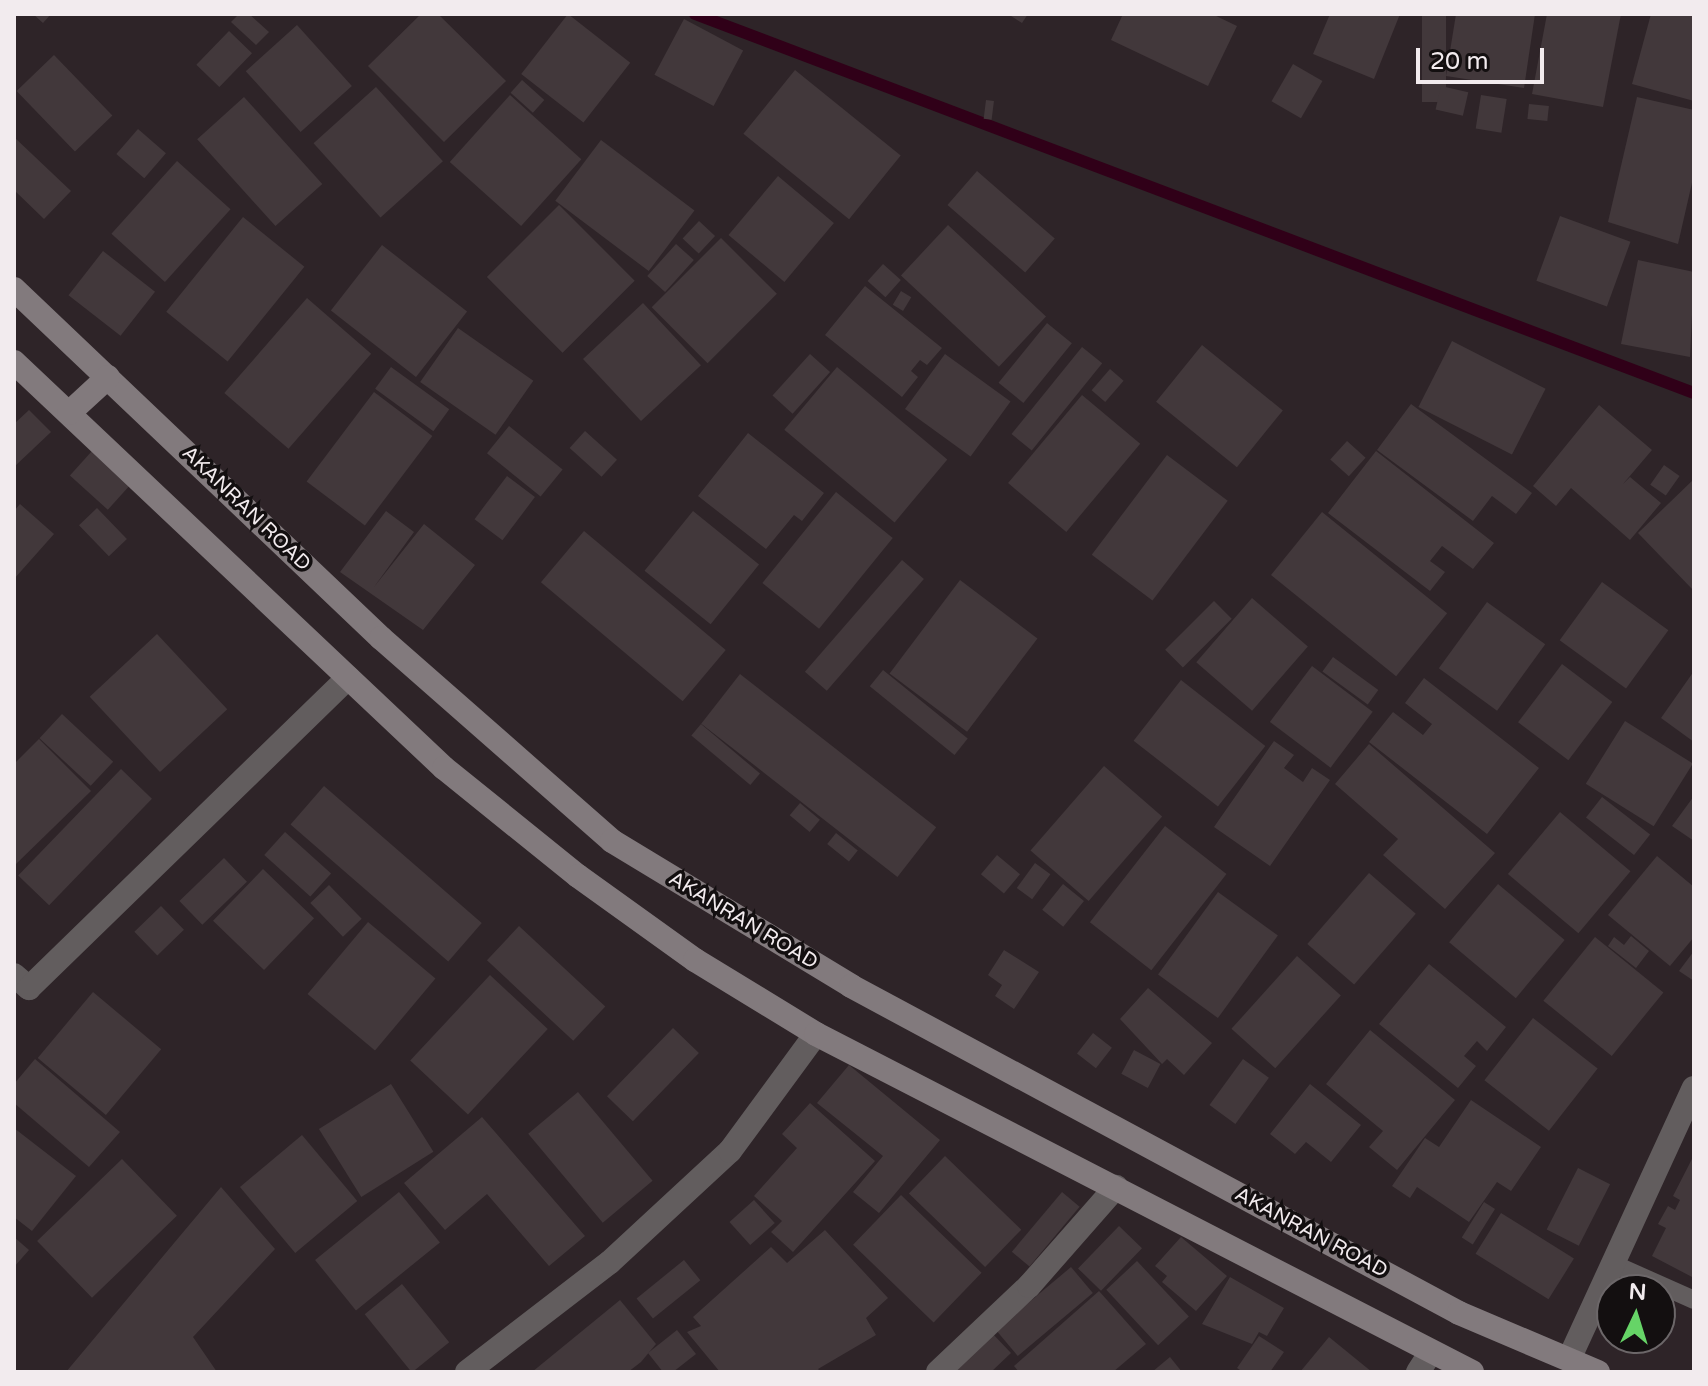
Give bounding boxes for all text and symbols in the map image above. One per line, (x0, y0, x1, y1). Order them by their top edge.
scale bar (1420, 32, 1548, 82)
text: 20 m (1430, 47, 1488, 76)
street label: AKANRAN ROAD (177, 442, 315, 576)
street label: AKANRAN ROAD (664, 867, 822, 975)
street label: AKANRAN ROAD (1231, 1183, 1391, 1283)
north arrow (1596, 1274, 1676, 1354)
text: N (1628, 1278, 1647, 1306)

